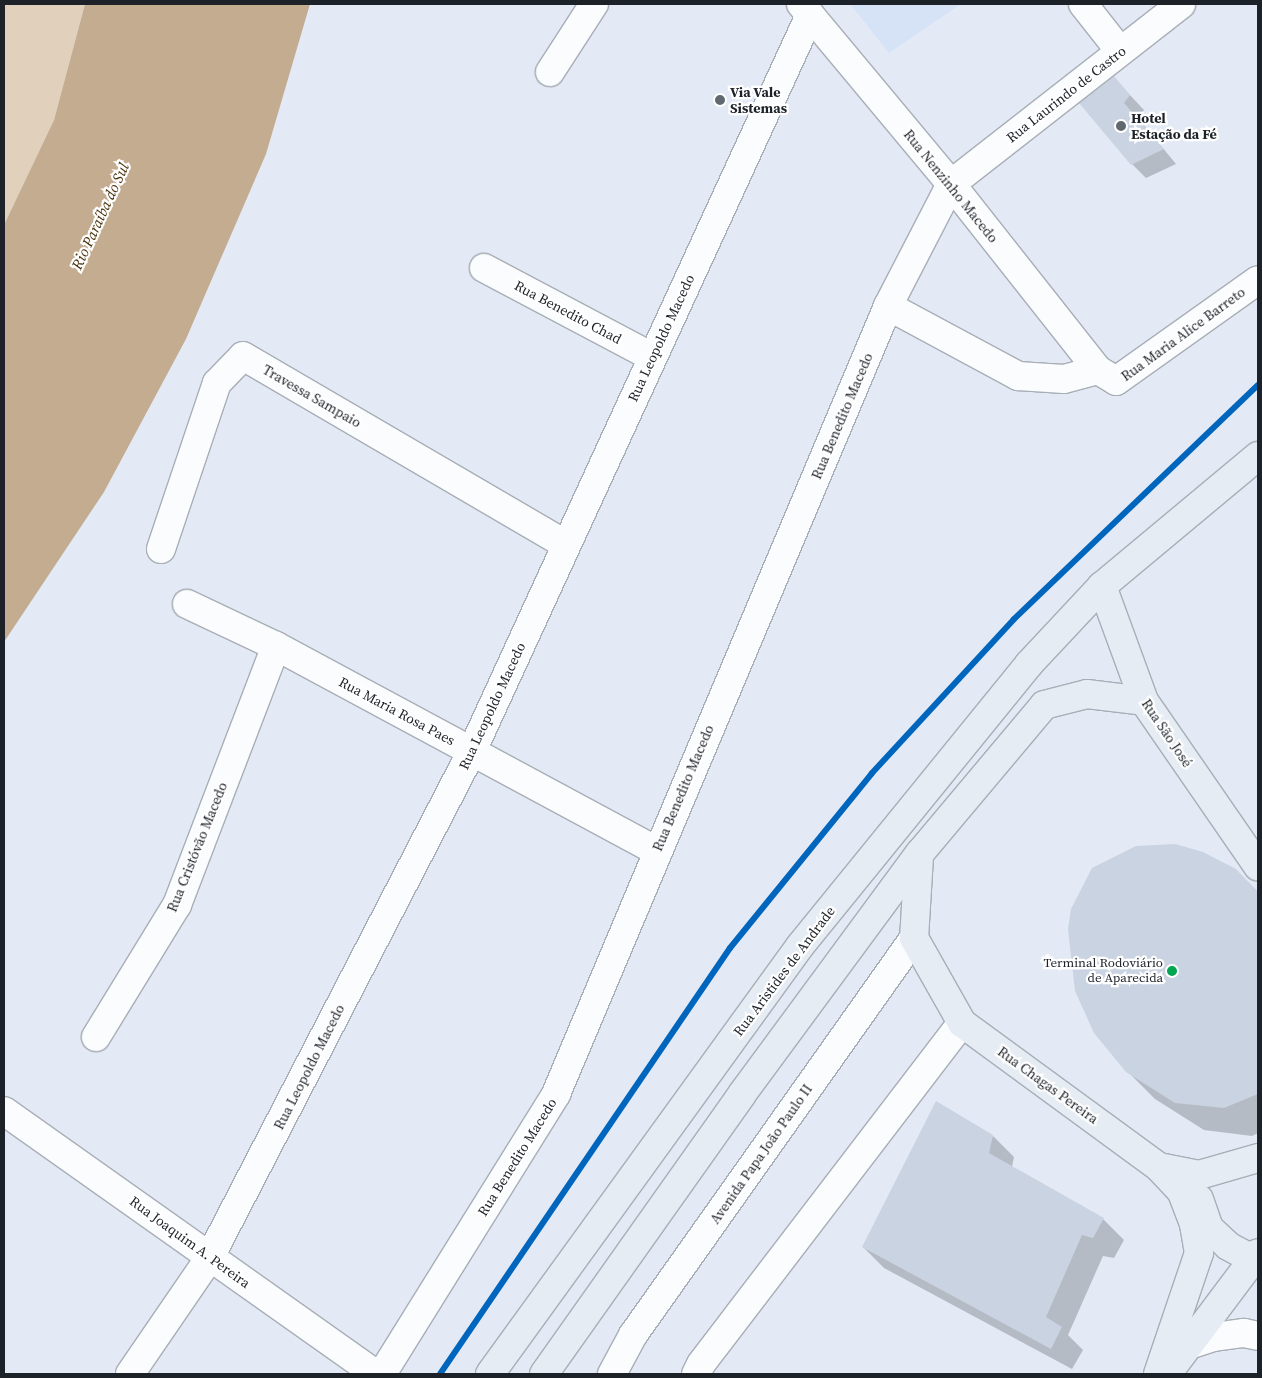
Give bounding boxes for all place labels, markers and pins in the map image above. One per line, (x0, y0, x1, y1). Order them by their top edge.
place label: Via Vale Sistemas (730, 84, 787, 116)
marker: Via Vale Sistemas (714, 94, 726, 106)
place label: Hotel Estação da Fé (1131, 110, 1217, 142)
marker: Hotel Estação da Fé (1115, 120, 1127, 132)
place label: Terminal Rodoviário de Aparecida (1043, 956, 1163, 987)
marker: Terminal Rodoviário de Aparecida (1167, 966, 1177, 976)

